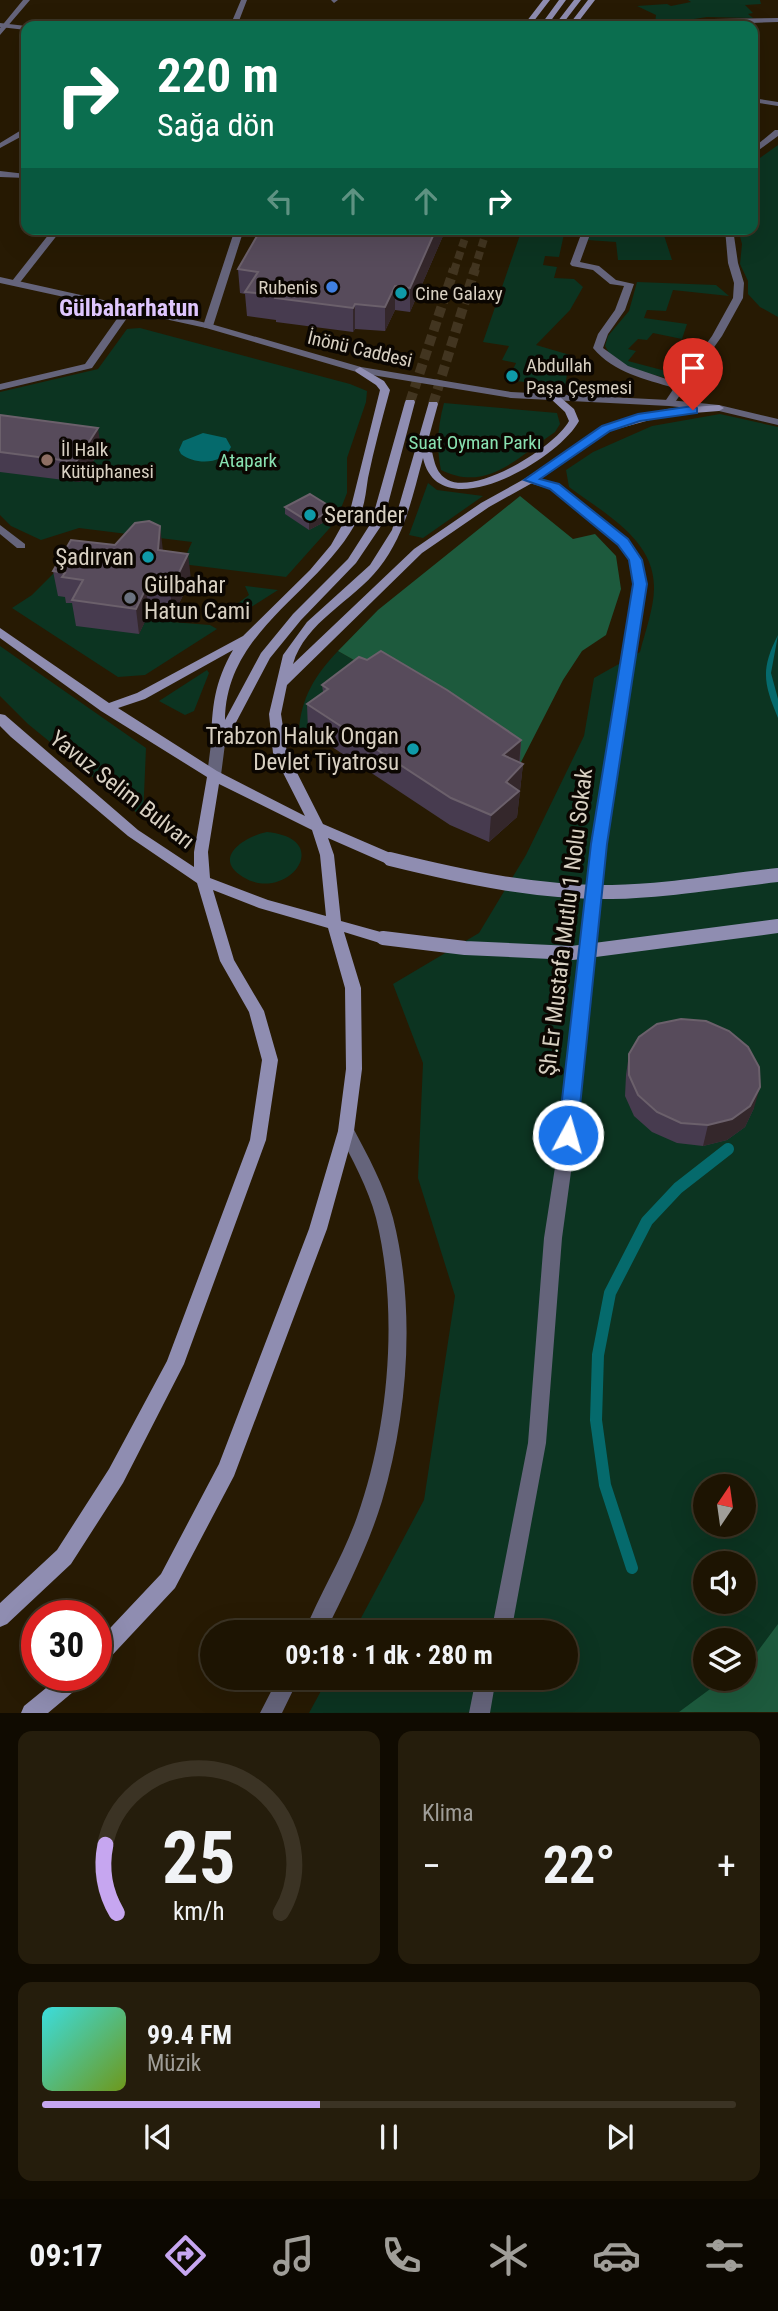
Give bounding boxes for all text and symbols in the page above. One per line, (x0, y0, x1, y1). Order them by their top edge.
text: 220 m (157, 47, 279, 104)
icon: right (42, 49, 133, 140)
text: Sağa dön (157, 106, 275, 144)
icon: left (261, 182, 299, 220)
icon: ahead (334, 182, 372, 220)
icon: ahead (407, 182, 445, 220)
icon: right (480, 182, 518, 220)
place label: Rubenis (258, 276, 318, 299)
marker: Rubenis (324, 279, 340, 295)
place label: Cine Galaxy (415, 282, 503, 305)
marker: Cine Galaxy (393, 285, 409, 301)
district label: Gülbaharhatun (59, 294, 199, 322)
street label: İnönü Caddesi (305, 326, 415, 372)
pin (663, 338, 723, 410)
icon: arrive (674, 349, 712, 387)
place label: Abdullah Paşa Çeşmesi (526, 354, 632, 399)
marker: Abdullah Paşa Çeşmesi (504, 368, 520, 384)
park label: Suat Oyman Parkı (409, 431, 541, 454)
place label: İl Halk Kütüphanesi (61, 438, 154, 483)
park label: Atapark (219, 449, 278, 472)
marker: İl Halk Kütüphanesi (39, 452, 55, 468)
place label: Serander (324, 502, 405, 529)
marker: Serander (302, 507, 318, 523)
place label: Şadırvan (55, 544, 134, 571)
marker: Şadırvan (140, 549, 156, 565)
place label: Gülbahar Hatun Cami (144, 572, 250, 625)
marker: Gülbahar Hatun Cami (122, 590, 138, 606)
place label: Trabzon Haluk Ongan Devlet Tiyatrosu (205, 723, 399, 776)
street label: Yavuz Selim Bulvarı (44, 725, 200, 855)
marker: Trabzon Haluk Ongan Devlet Tiyatrosu (405, 741, 421, 757)
street label: Şh.Er Mustafa Mutlu 1 Nolu Sokak (534, 766, 598, 1077)
position arrow (531, 1098, 605, 1172)
north arrow (693, 1474, 756, 1536)
map controls (693, 1474, 756, 1691)
button: sound (693, 1551, 756, 1614)
speed limit sign: 30 (21, 1600, 112, 1691)
button: layers (693, 1628, 756, 1691)
text: 09:18 · 1 dk · 280 m (285, 1640, 493, 1670)
text: Klima (422, 1800, 473, 1827)
text: 25 (162, 1816, 236, 1902)
text: 22° (543, 1835, 615, 1896)
text: − (422, 1844, 441, 1888)
text: + (717, 1844, 736, 1888)
text: km/h (173, 1897, 225, 1926)
text: 99.4 FM (147, 2020, 232, 2050)
text: Müzik (147, 2050, 201, 2077)
icon: previous (139, 2118, 177, 2156)
icon: pause (370, 2118, 408, 2156)
icon: next (601, 2118, 639, 2156)
icon: directions (161, 2231, 210, 2280)
icon: music (269, 2231, 318, 2280)
icon: phone (377, 2231, 426, 2280)
icon: climate (484, 2231, 533, 2280)
icon: car (592, 2231, 641, 2280)
icon: filters (700, 2231, 749, 2280)
text: 09:17 (29, 2236, 103, 2274)

